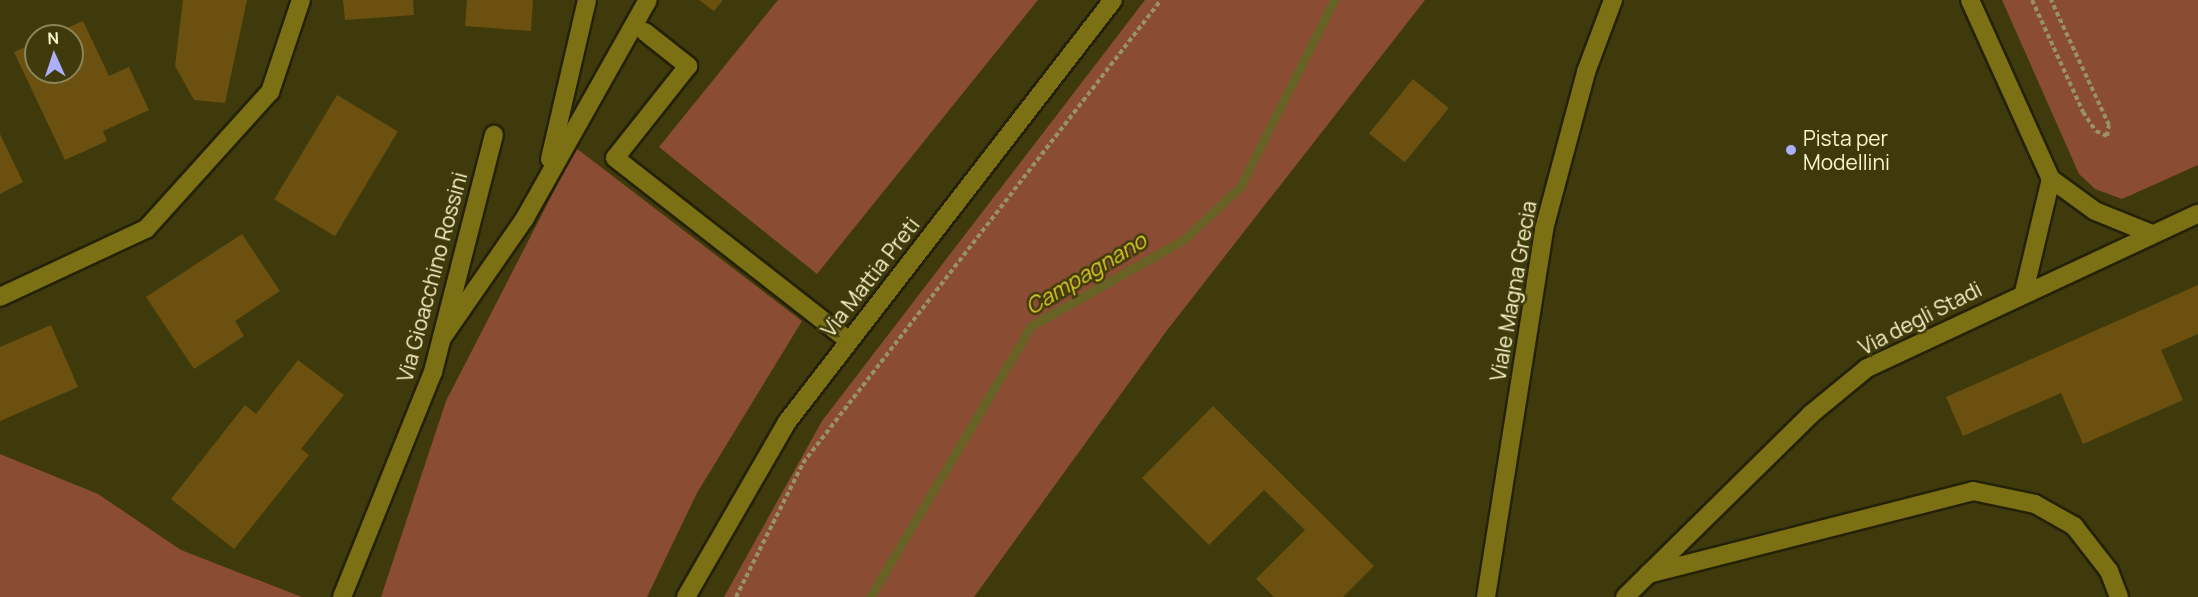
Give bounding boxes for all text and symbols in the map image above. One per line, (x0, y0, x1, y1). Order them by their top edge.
north arrow (24, 24, 84, 84)
text: N (47, 27, 59, 49)
place label: Pista per Modellini (1803, 125, 1890, 175)
marker: Pista per Modellini (1784, 143, 1798, 157)
street label: Via Gioacchino Rossini (392, 169, 472, 385)
street label: Viale Magna Grecia (1485, 199, 1541, 383)
street label: Via Mattia Preti (816, 212, 924, 342)
water label: Campagnano (1021, 228, 1151, 320)
street label: Via degli Stadi (1854, 276, 1986, 360)

